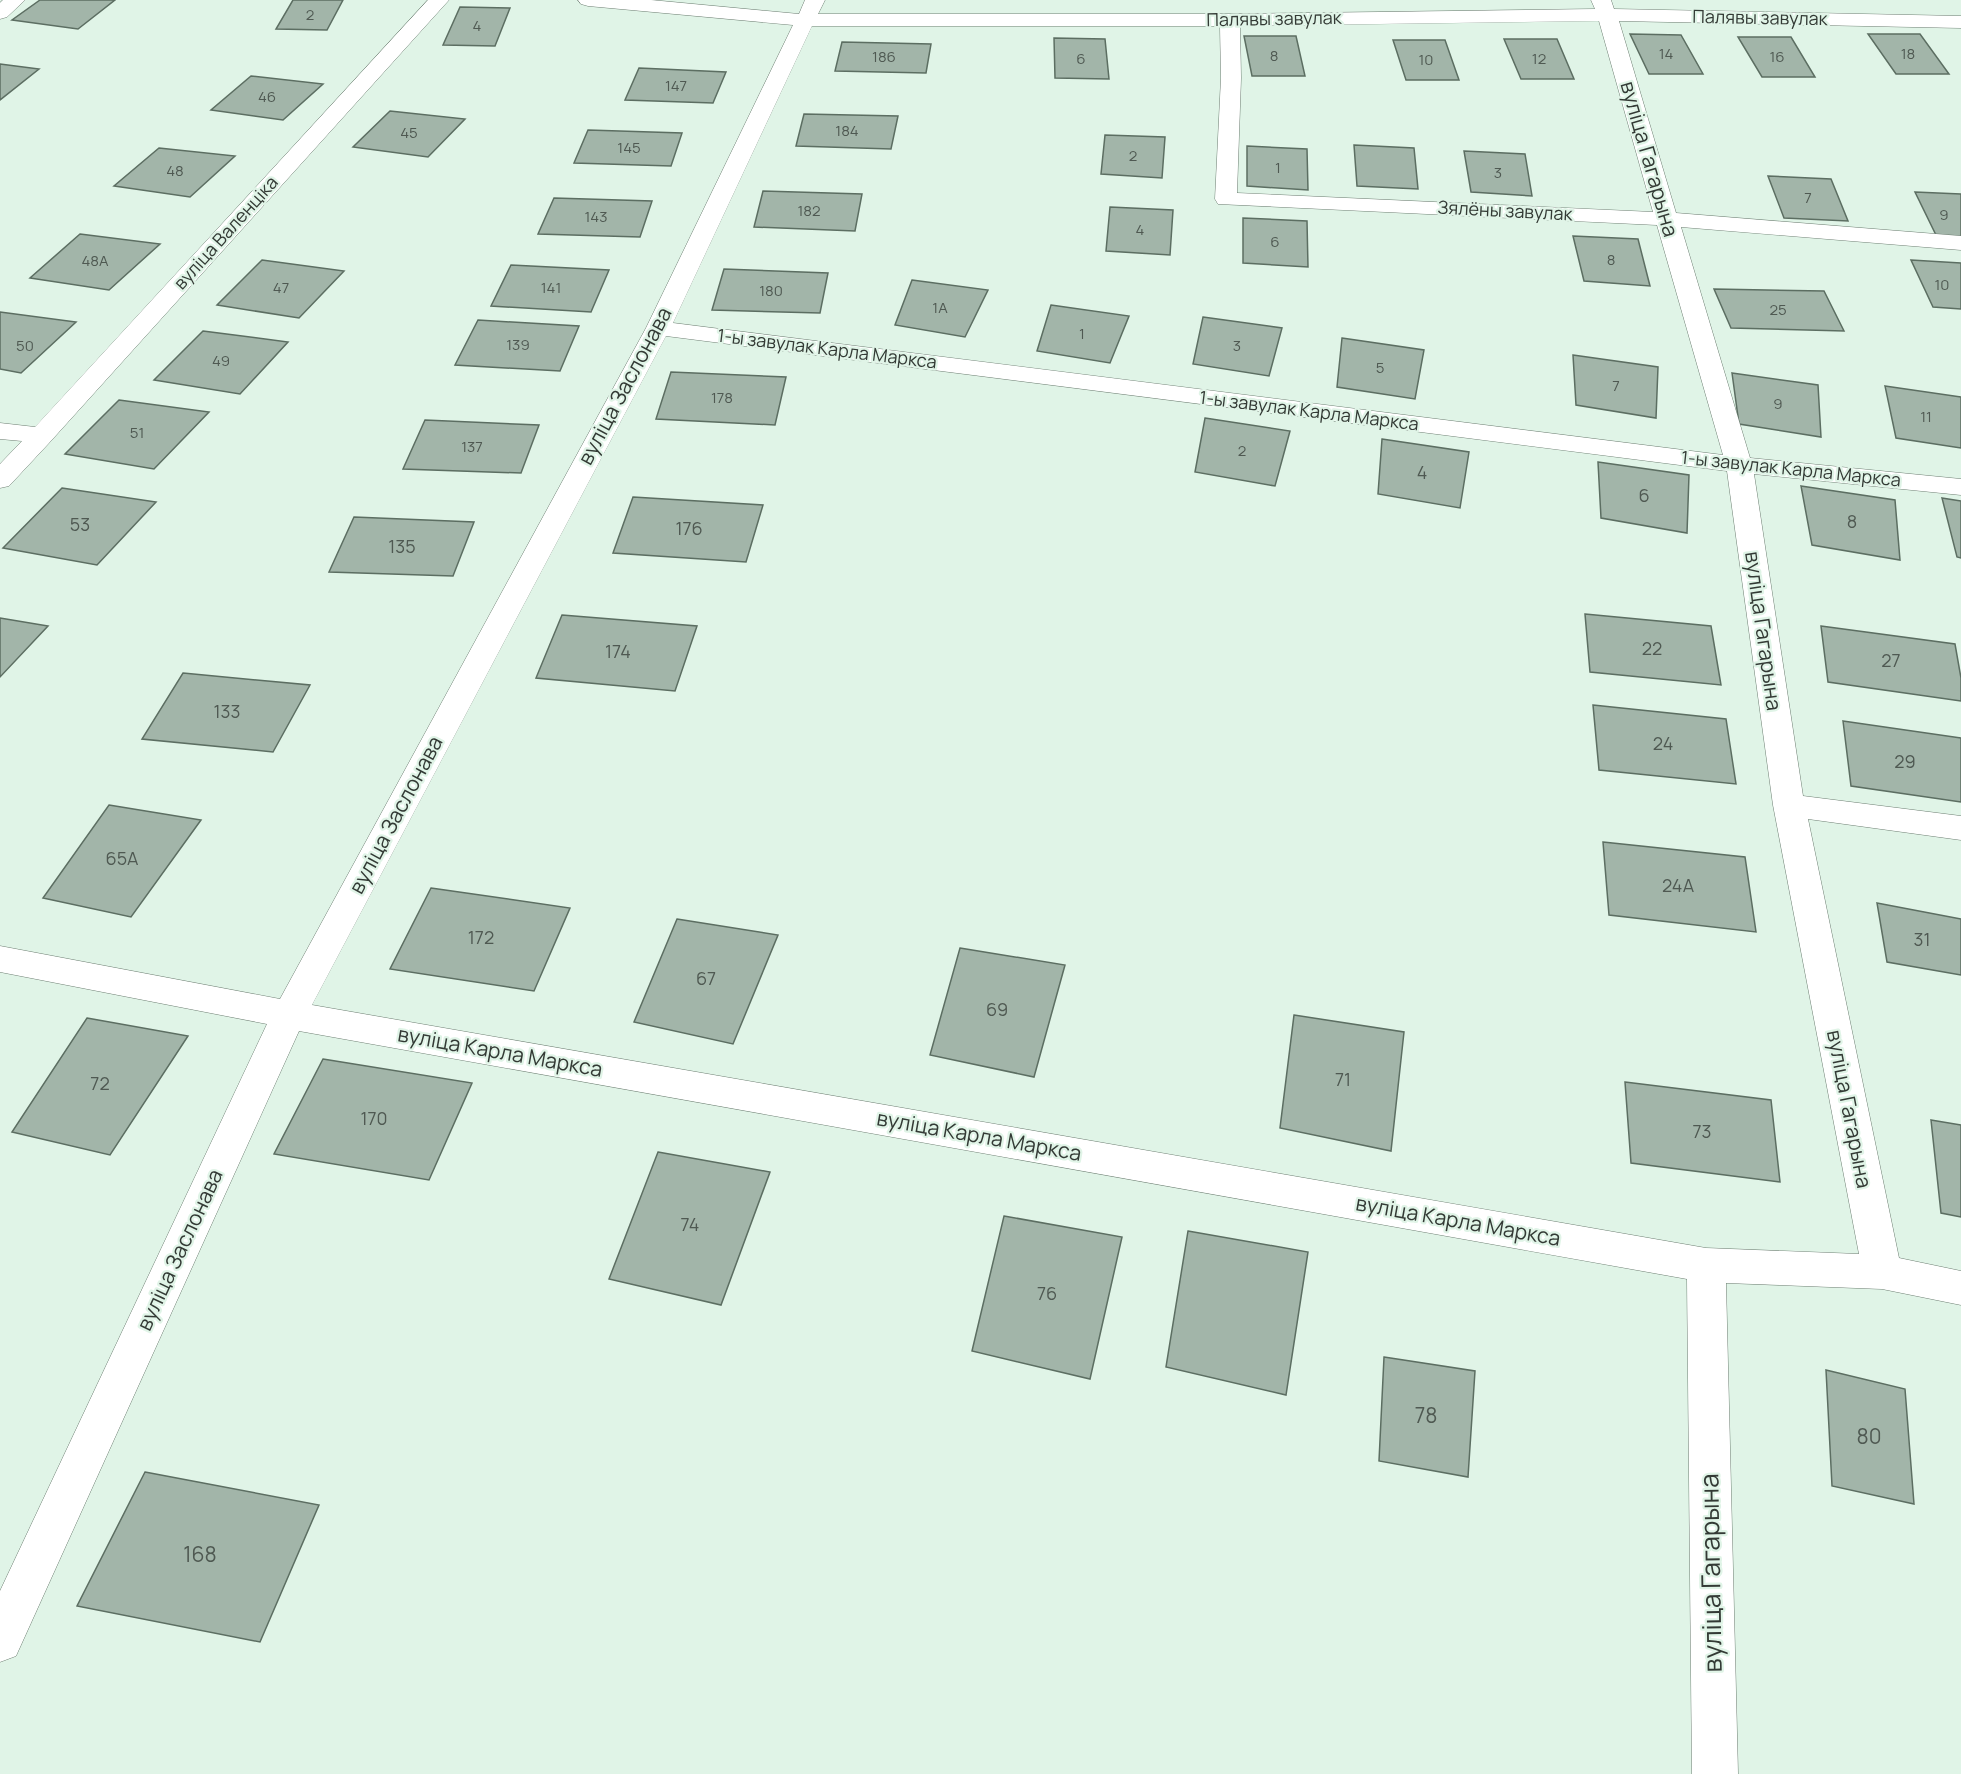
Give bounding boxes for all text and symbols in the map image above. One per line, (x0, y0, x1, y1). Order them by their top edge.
house number: 2 (306, 4, 314, 25)
street label: Палявы завулак (1692, 4, 1829, 30)
street label: Палявы завулак (1206, 5, 1343, 31)
house number: 4 (473, 15, 482, 36)
house number: 14 (1659, 43, 1673, 64)
house number: 18 (1901, 43, 1915, 64)
house number: 8 (1270, 45, 1278, 66)
house number: 186 (872, 46, 896, 67)
house number: 16 (1769, 46, 1785, 67)
house number: 6 (1076, 48, 1086, 69)
house number: 12 (1532, 48, 1546, 69)
house number: 10 (1419, 49, 1434, 70)
house number: 147 (665, 75, 687, 96)
street label: вуліца Гагарына (1614, 78, 1686, 240)
house number: 46 (258, 86, 276, 107)
house number: 184 (835, 120, 859, 141)
house number: 45 (400, 122, 418, 143)
house number: 145 (617, 137, 641, 158)
house number: 2 (1129, 145, 1137, 166)
house number: 1 (1275, 157, 1281, 178)
house number: 48 (166, 160, 184, 181)
house number: 3 (1494, 162, 1502, 183)
street label: вуліца Валенціка (168, 170, 283, 294)
house number: 7 (1804, 187, 1812, 208)
street label: Зялёны завулак (1437, 194, 1574, 226)
house number: 182 (797, 200, 821, 221)
house number: 9 (1939, 204, 1949, 225)
house number: 143 (585, 206, 608, 227)
house number: 4 (1136, 219, 1145, 240)
house number: 6 (1270, 231, 1280, 252)
house number: 8 (1607, 249, 1615, 270)
house number: 48А (81, 250, 109, 271)
house number: 10 (1935, 274, 1950, 295)
house number: 47 (273, 277, 289, 298)
house number: 141 (541, 277, 561, 298)
house number: 180 (759, 280, 783, 301)
house number: 1А (932, 297, 948, 318)
house number: 25 (1769, 299, 1787, 320)
street label: вуліца Заслонава (571, 302, 677, 469)
street label: 1-ы завулак Карла Маркса (716, 323, 938, 373)
house number: 1 (1079, 323, 1085, 344)
house number: 139 (506, 334, 530, 355)
house number: 50 (16, 335, 34, 356)
house number: 3 (1233, 335, 1241, 356)
house number: 49 (212, 350, 230, 371)
house number: 5 (1376, 357, 1384, 378)
house number: 7 (1612, 375, 1620, 396)
street label: 1-ы завулак Карла Маркса (1198, 385, 1420, 435)
house number: 178 (711, 387, 733, 408)
house number: 9 (1773, 393, 1783, 414)
house number: 11 (1920, 406, 1932, 427)
house number: 51 (130, 422, 144, 443)
house number: 137 (461, 436, 483, 457)
house number: 2 (1238, 440, 1246, 461)
street label: 1-ы завулак Карла Маркса (1680, 445, 1902, 491)
house number: 4 (1417, 460, 1427, 484)
house number: 6 (1638, 483, 1650, 507)
house number: 8 (1847, 509, 1857, 533)
house number: 53 (70, 512, 90, 536)
house number: 176 (675, 516, 703, 540)
house number: 135 (388, 534, 416, 558)
street label: вуліца Гагарына (1739, 549, 1789, 712)
house number: 22 (1642, 636, 1662, 660)
house number: 174 (605, 639, 631, 663)
house number: 27 (1881, 648, 1901, 672)
house number: 133 (214, 699, 240, 723)
street label: вуліца Заслонава (342, 731, 448, 898)
house number: 24 (1653, 731, 1673, 755)
house number: 29 (1894, 749, 1916, 773)
house number: 65А (106, 846, 139, 870)
house number: 24А (1662, 873, 1695, 897)
house number: 172 (468, 925, 494, 949)
house number: 31 (1914, 927, 1930, 951)
house number: 67 (696, 966, 716, 990)
house number: 69 (986, 997, 1008, 1021)
street label: вуліца Карла Маркса (396, 1019, 605, 1083)
street label: вуліца Гагарына (1821, 1027, 1879, 1190)
house number: 71 (1335, 1067, 1351, 1091)
house number: 72 (90, 1071, 110, 1095)
street label: вуліца Карла Маркса (875, 1103, 1084, 1167)
house number: 170 (360, 1106, 388, 1130)
house number: 73 (1693, 1119, 1712, 1143)
street label: вуліца Заслонава (129, 1164, 229, 1335)
street label: вуліца Карла Маркса (1354, 1188, 1563, 1252)
house number: 74 (681, 1212, 699, 1236)
house number: 76 (1037, 1281, 1057, 1305)
house number: 78 (1415, 1401, 1437, 1429)
house number: 80 (1856, 1422, 1882, 1450)
street label: вуліца Гагарына (1690, 1473, 1730, 1673)
house number: 168 (183, 1540, 217, 1568)

